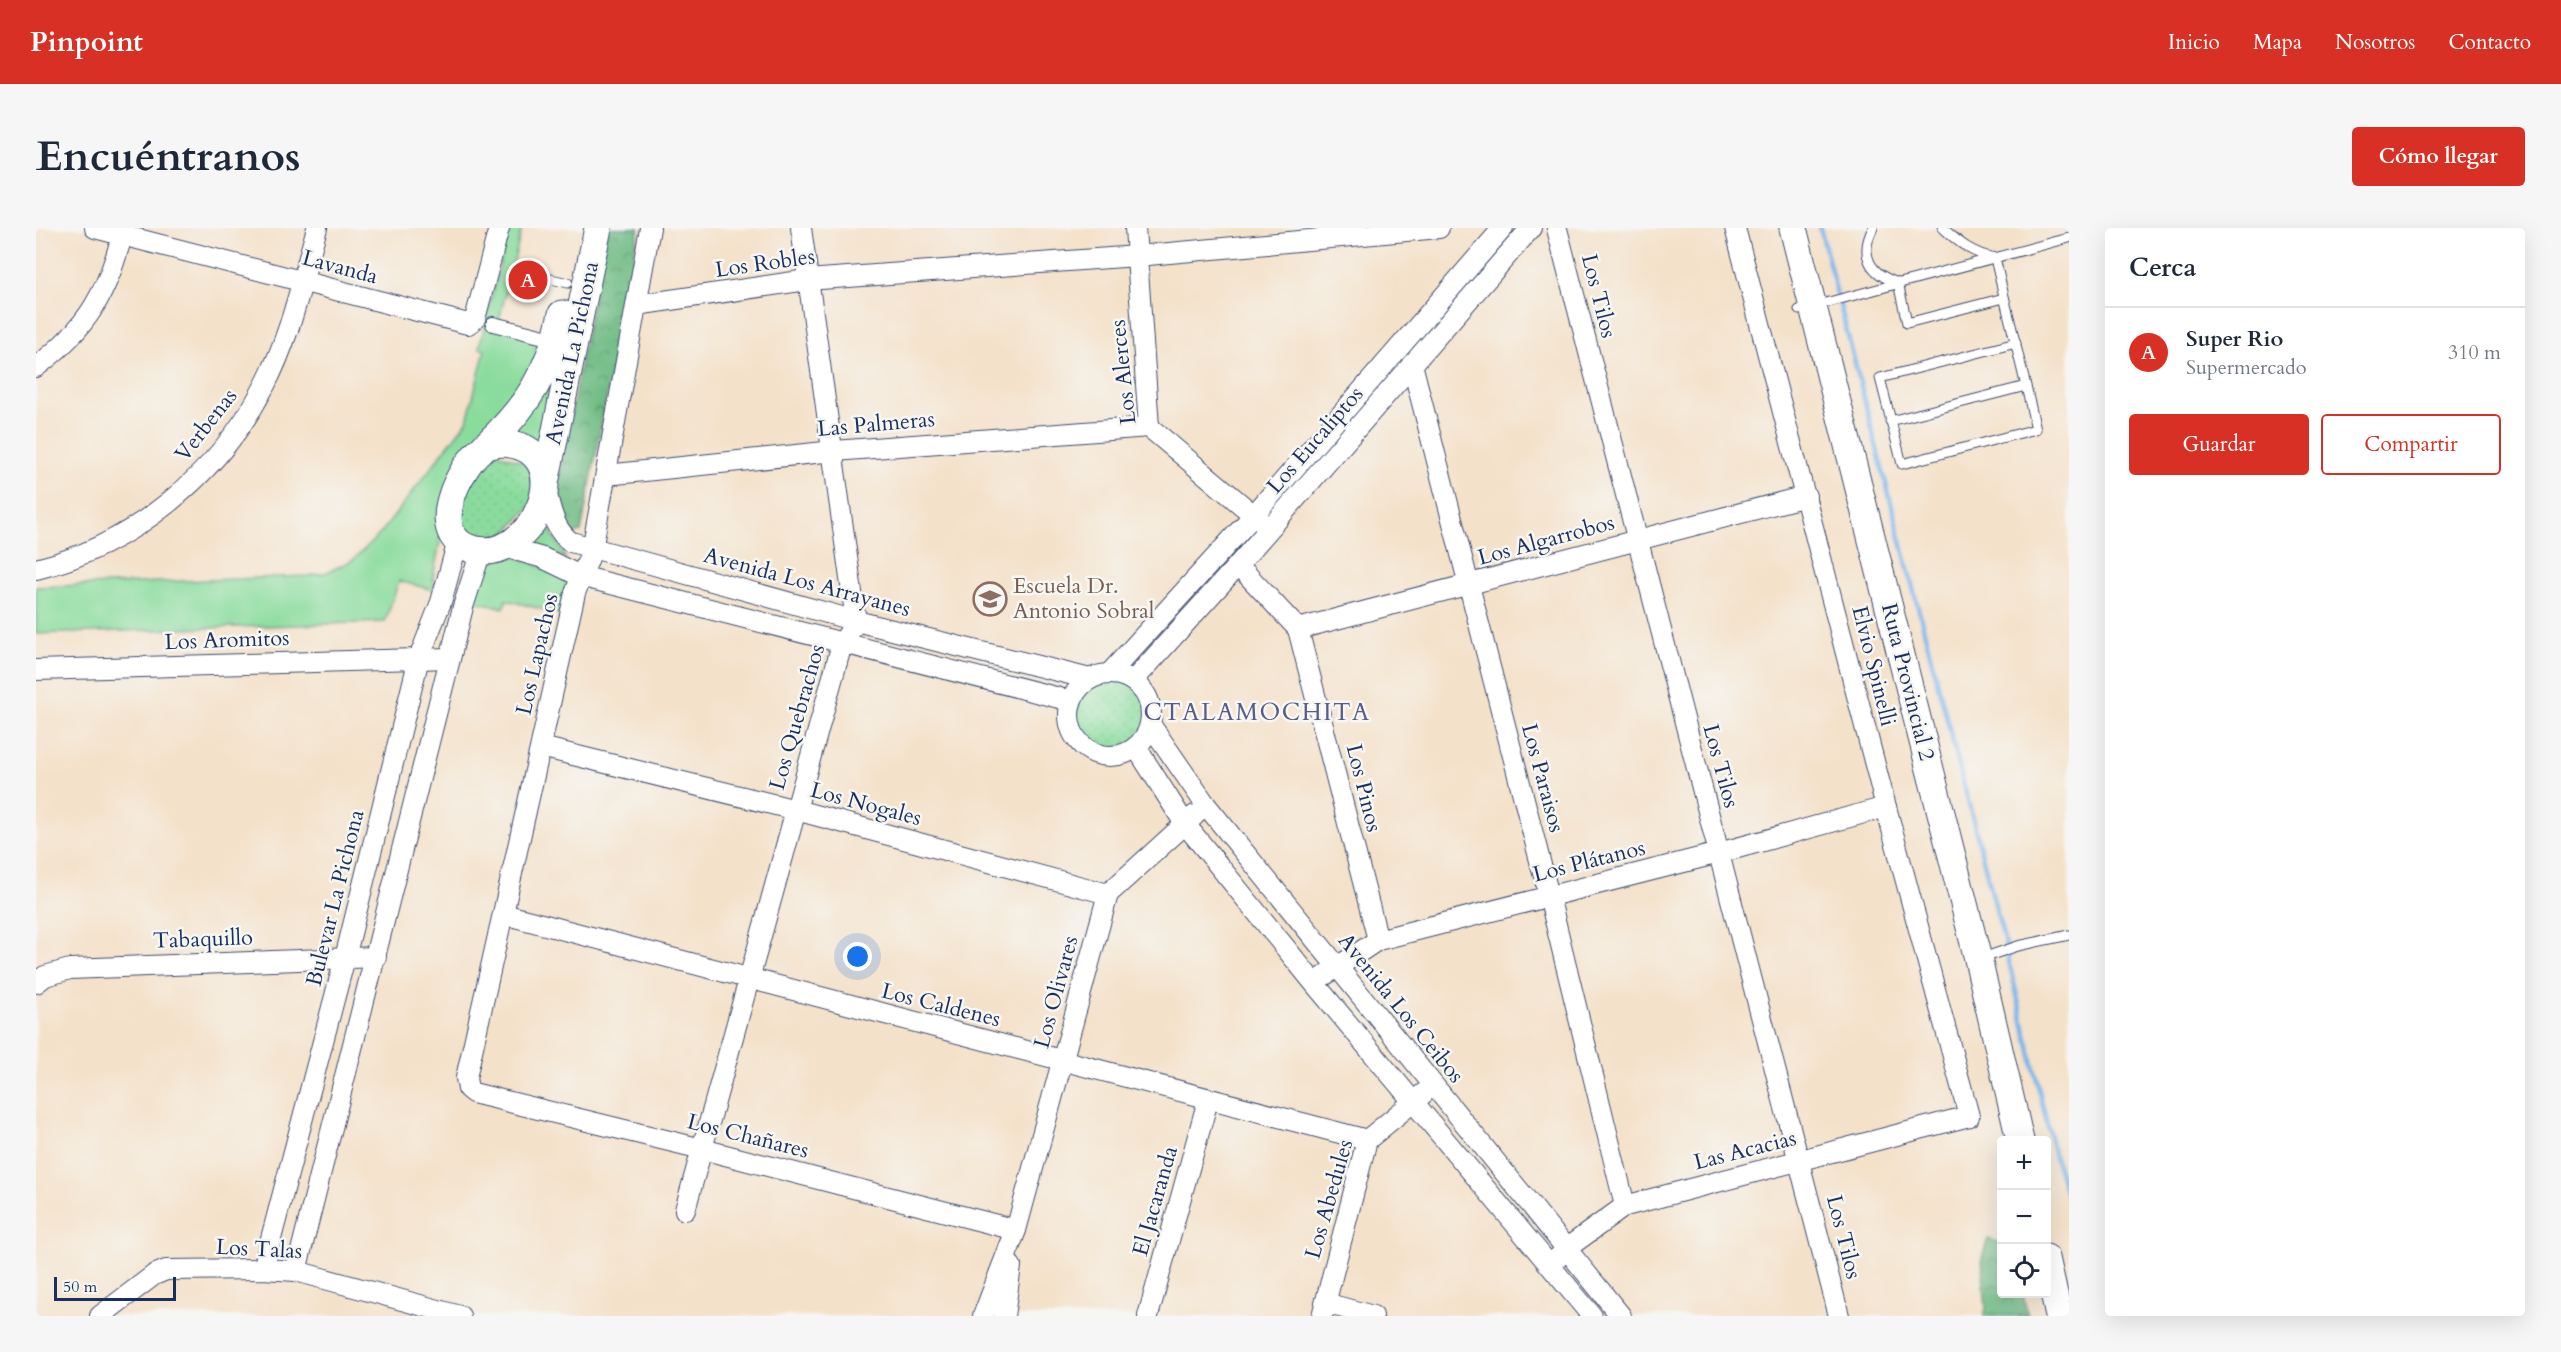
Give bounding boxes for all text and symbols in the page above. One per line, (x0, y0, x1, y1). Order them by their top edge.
text: Pinpoint (30, 23, 143, 61)
text: Inicio (2168, 28, 2220, 57)
text: Mapa (2253, 28, 2302, 57)
text: Nosotros (2335, 28, 2415, 57)
text: Contacto (2448, 28, 2531, 57)
button: Cómo llegar (2352, 127, 2525, 186)
text: Encuéntranos (36, 128, 301, 185)
street label: Los Robles (713, 241, 817, 285)
street label: Lavanda (299, 243, 382, 292)
text: Cerca (2129, 250, 2196, 285)
street label: Los Tilos (1574, 251, 1624, 341)
pin: A (508, 257, 548, 302)
street label: Avenida La Pichona (538, 258, 606, 447)
street label: Los Alerces (1103, 318, 1143, 426)
text: Super Rio (2186, 324, 2283, 354)
text: A (2141, 339, 2156, 366)
text: 310 m (2448, 339, 2501, 366)
text: Supermercado (2186, 354, 2307, 381)
street label: Los Eucaliptos (1260, 380, 1370, 500)
street label: Verbenas (168, 382, 244, 468)
street label: Las Palmeras (816, 404, 936, 444)
button: Guardar (2129, 414, 2309, 475)
button: Compartir (2321, 414, 2501, 475)
street label: Los Algarrobos (1474, 507, 1618, 573)
street label: Avenida Los Arrayanes (700, 540, 914, 624)
place label: Escuela Dr. Antonio Sobral (1013, 571, 1155, 626)
school or university icon: Escuela Dr. Antonio Sobral (972, 581, 1008, 617)
street label: Los Lapachos (508, 590, 566, 718)
street label: Ruta Provincial 2 (1874, 600, 1942, 764)
street label: Elvio Spinelli (1845, 603, 1903, 729)
street label: Los Aromitos (164, 623, 290, 657)
street label: Los Quebrachos (762, 641, 832, 793)
district label: CTALAMOCHITA (1143, 696, 1371, 729)
street label: Los Paraisos (1514, 720, 1572, 836)
street label: Los Tilos (1695, 721, 1747, 811)
street label: Los Pinos (1339, 741, 1389, 835)
street label: Los Nogales (807, 775, 925, 833)
street label: Bulevar La Pichona (299, 806, 372, 990)
street label: Los Plátanos (1530, 833, 1648, 889)
street label: Tabaquillo (152, 922, 254, 956)
street label: Avenida Los Ceibos (1331, 927, 1471, 1089)
street label: Los Olivares (1027, 932, 1085, 1052)
your location (843, 942, 872, 971)
street label: Los Caldenes (878, 976, 1004, 1034)
street label: Los Chañares (684, 1106, 812, 1166)
street label: Las Acacias (1691, 1123, 1799, 1177)
street label: Los Abedules (1298, 1136, 1360, 1262)
map controls (1997, 1136, 2051, 1298)
button: + (1997, 1136, 2051, 1190)
street label: El Jacaranda (1125, 1142, 1185, 1259)
button: − (1997, 1190, 2051, 1244)
street label: Los Tilos (1819, 1192, 1869, 1282)
street label: Los Talas (215, 1232, 303, 1266)
button: locate (1997, 1244, 2051, 1298)
scale bar (54, 1274, 176, 1302)
text: 50 m (63, 1276, 97, 1298)

